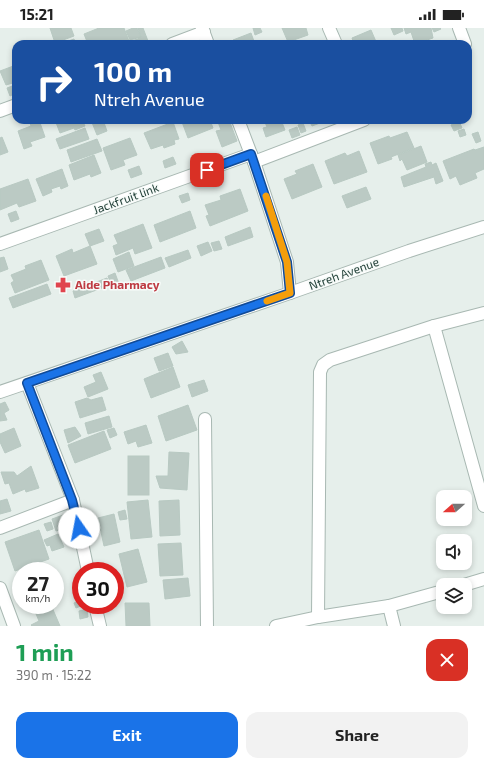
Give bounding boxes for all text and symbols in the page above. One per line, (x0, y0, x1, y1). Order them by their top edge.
text: 15:21 (20, 5, 54, 23)
text: 100 m (94, 54, 172, 88)
icon: right (28, 56, 80, 108)
text: Ntreh Avenue (94, 88, 205, 110)
pin (190, 153, 224, 187)
icon: arrive (196, 159, 218, 181)
street label: Jackfruit link (91, 180, 160, 216)
street label: Ntreh Avenue (307, 254, 381, 292)
pharmacy icon: Aide Pharmacy (54, 276, 72, 294)
place label: Aide Pharmacy (75, 277, 160, 292)
north arrow (436, 490, 472, 526)
map controls (436, 490, 472, 614)
position arrow (58, 507, 100, 549)
button: sound (436, 534, 472, 570)
speed limit sign: 30 (72, 562, 124, 614)
text: 27 (27, 571, 49, 595)
button: layers (436, 578, 472, 614)
text: km/h (26, 592, 50, 604)
text: 1 min (16, 637, 74, 666)
button: close (426, 639, 468, 681)
text: 390 m · 15:22 (16, 667, 91, 683)
button: Exit (16, 712, 238, 758)
button: Share (246, 712, 468, 758)

